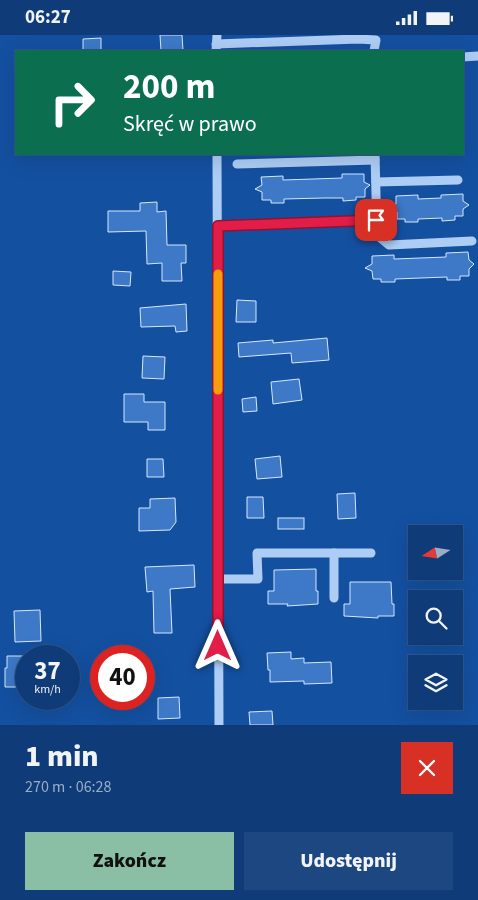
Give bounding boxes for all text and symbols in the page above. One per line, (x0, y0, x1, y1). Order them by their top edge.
text: 06:27 (25, 4, 71, 31)
text: 200 m (123, 62, 215, 112)
icon: right (40, 70, 105, 135)
text: Skręć w prawo (123, 108, 257, 140)
pin (355, 199, 397, 241)
icon: arrive (362, 206, 390, 234)
north arrow (408, 525, 462, 580)
map controls (408, 525, 463, 710)
button: search (408, 590, 463, 645)
position arrow (191, 619, 243, 671)
speed limit sign: 40 (90, 645, 155, 710)
text: 37 (34, 653, 61, 689)
button: layers (408, 655, 463, 710)
text: km/h (34, 681, 61, 698)
text: 1 min (25, 735, 99, 778)
button: close (401, 742, 453, 794)
text: 270 m · 06:28 (25, 776, 112, 798)
button: Zakończ (25, 832, 234, 890)
button: Udostępnij (244, 832, 453, 890)

